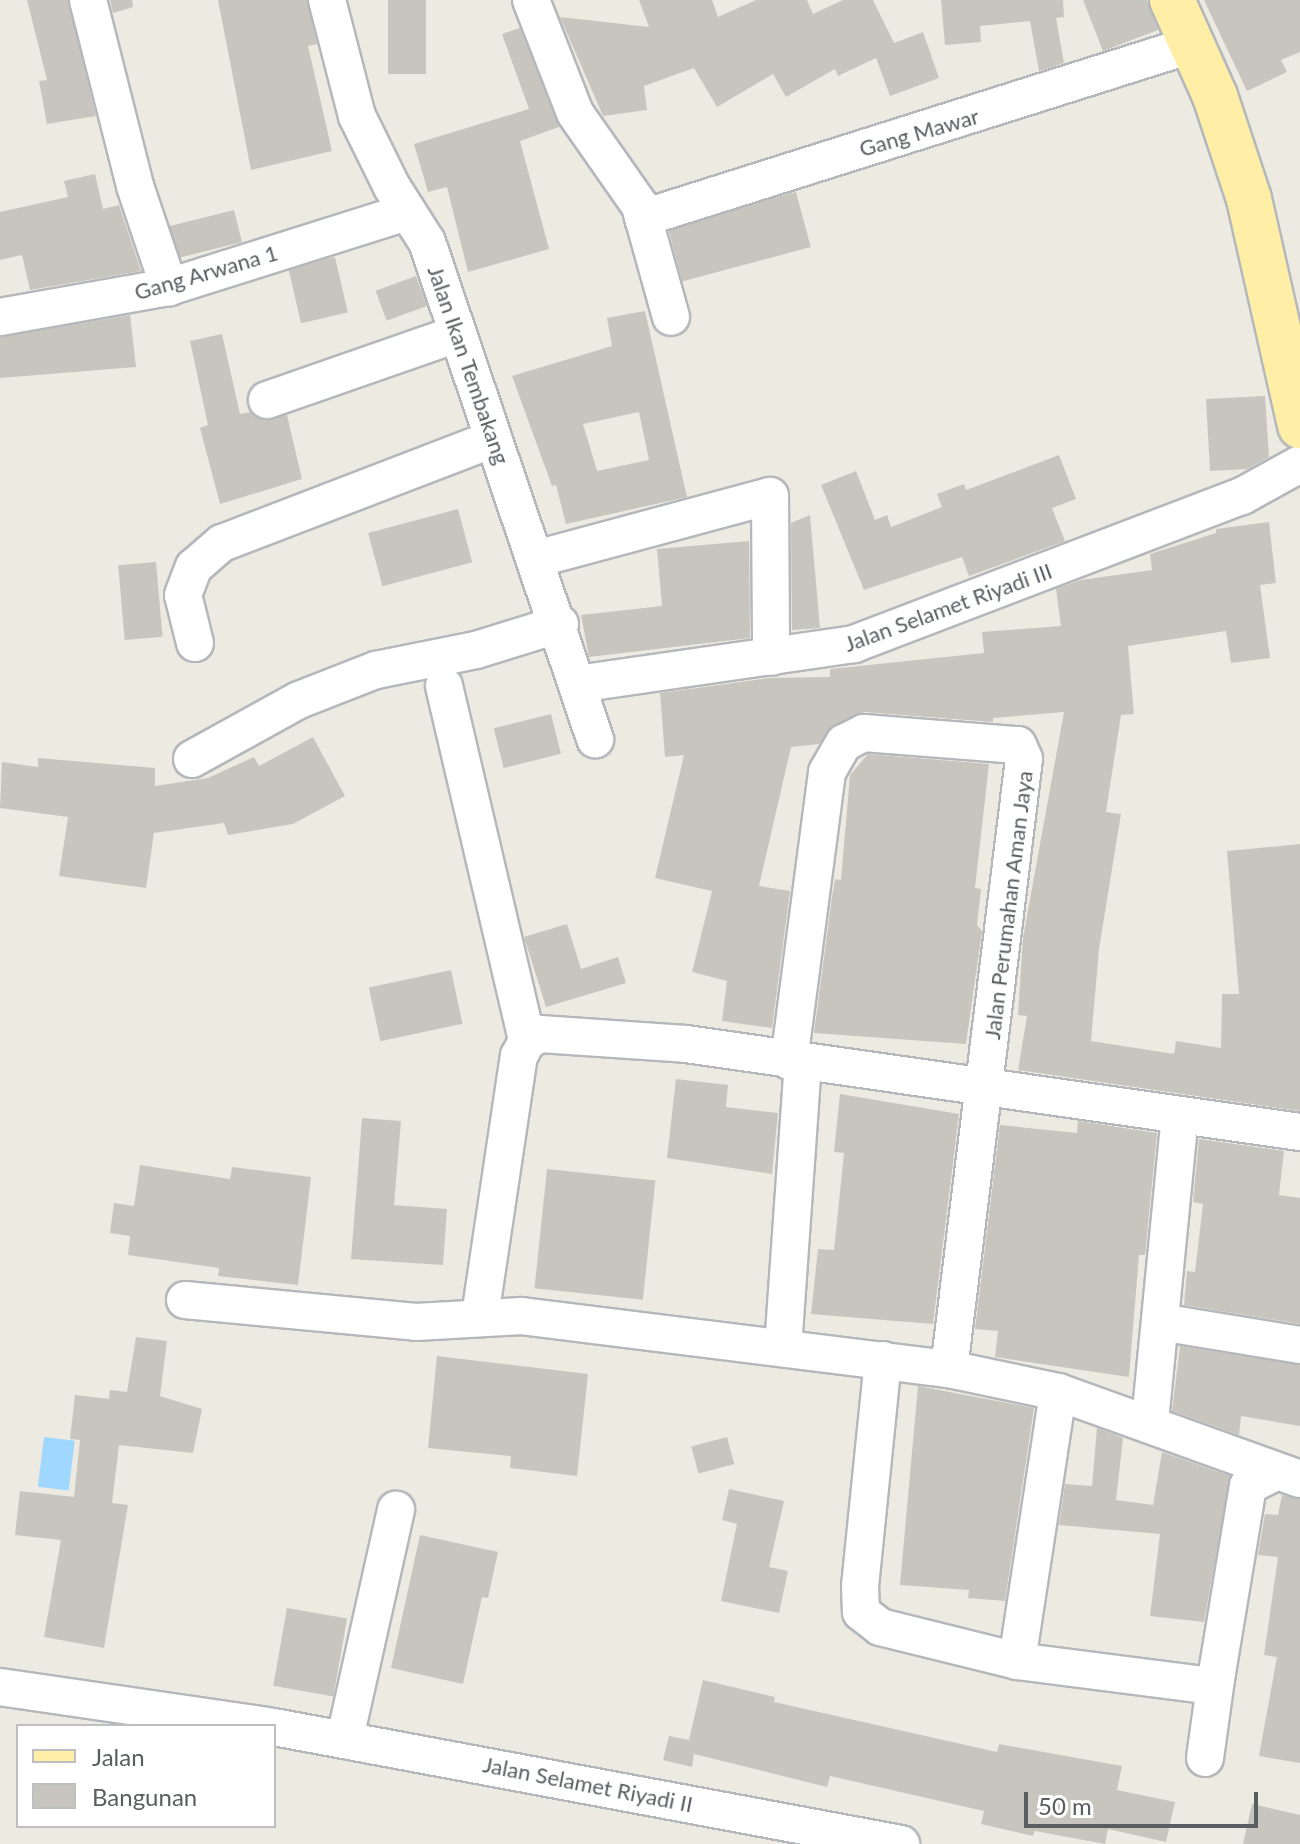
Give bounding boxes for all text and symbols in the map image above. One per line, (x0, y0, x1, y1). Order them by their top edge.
street label: Gang Mawar (856, 102, 982, 162)
street label: Gang Arwana 1 (131, 239, 281, 305)
street label: Jalan Ikan Tembakang (423, 262, 515, 468)
street label: Jalan Selamet Riyadi III (840, 557, 1056, 657)
street label: Jalan Perumahan Aman Jaya (978, 768, 1038, 1042)
legend (16, 1724, 276, 1828)
text: Jalan (92, 1742, 145, 1771)
street label: Jalan Selamet Riyadi II (481, 1751, 695, 1817)
scale bar (1028, 1776, 1262, 1826)
text: Bangunan (92, 1782, 197, 1811)
text: 50 m (1038, 1791, 1092, 1820)

